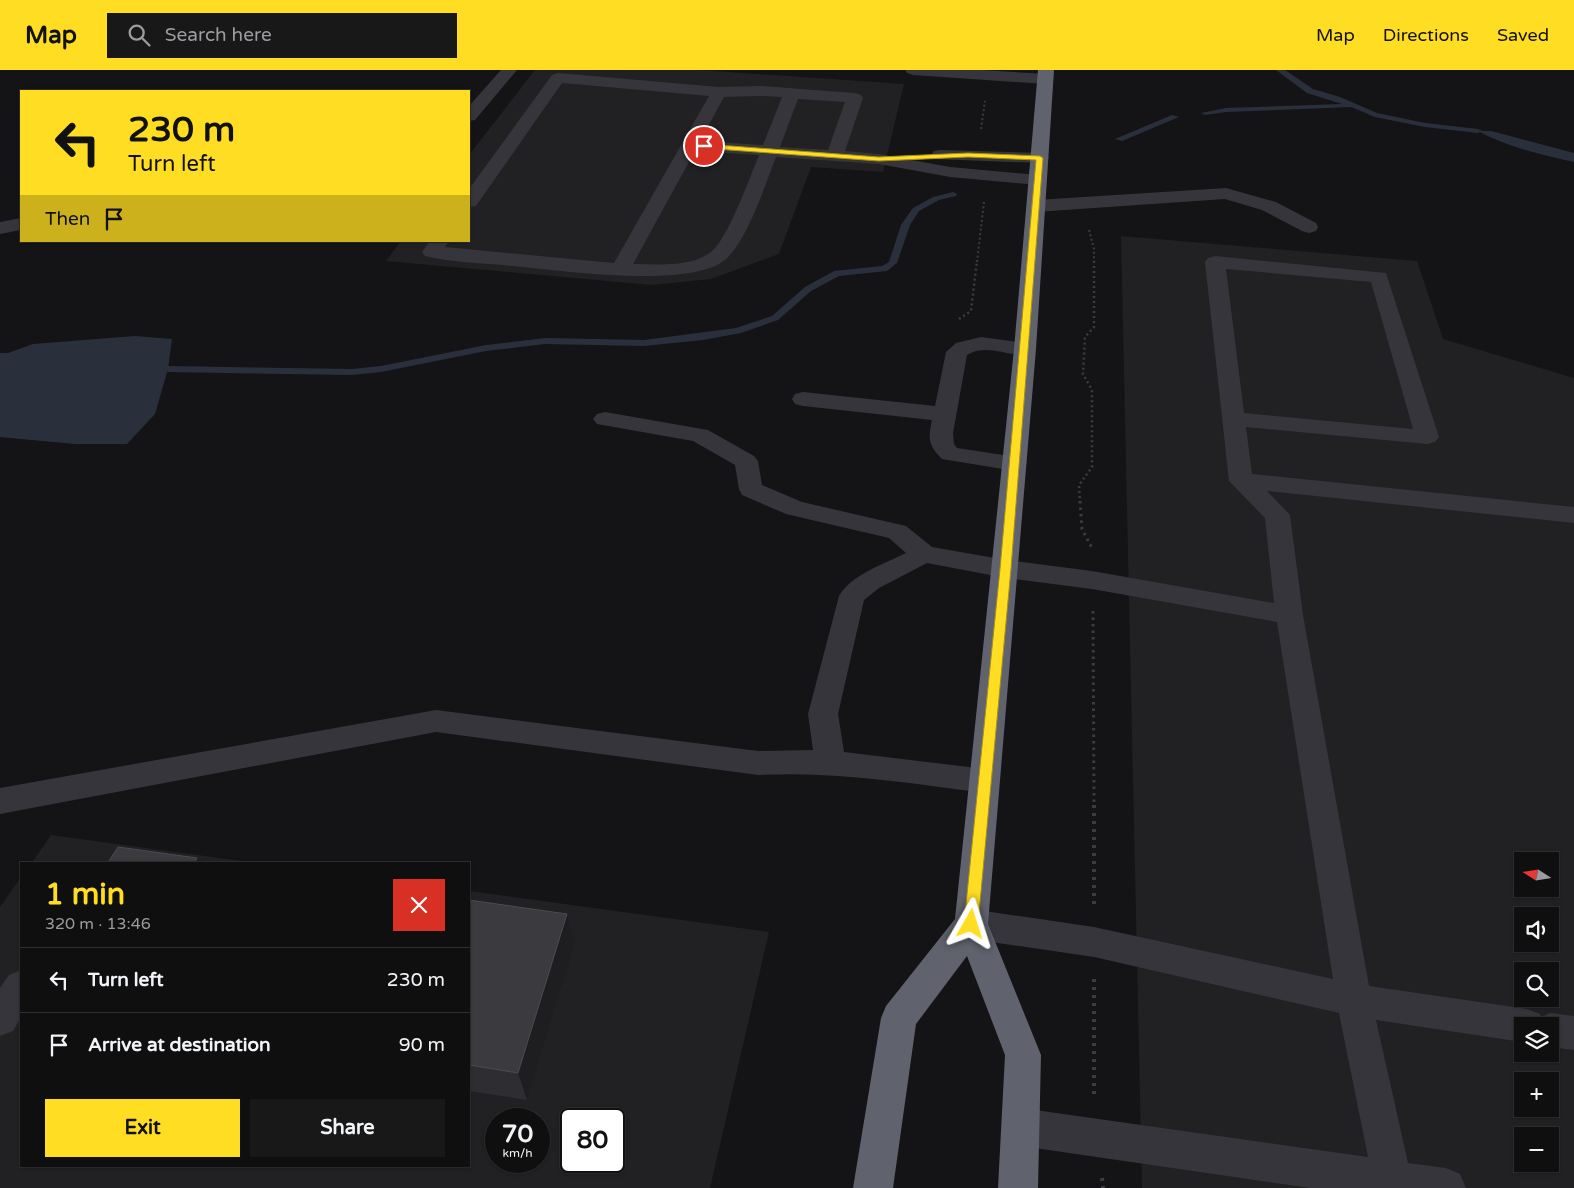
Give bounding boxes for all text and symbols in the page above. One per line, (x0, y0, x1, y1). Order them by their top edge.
search box (107, 13, 457, 58)
text: Map (25, 21, 77, 50)
icon: search (125, 21, 153, 49)
text: Search here (165, 24, 272, 46)
text: Map (1316, 24, 1355, 46)
text: Directions (1383, 24, 1469, 46)
text: Saved (1497, 24, 1549, 46)
text: 230 m (128, 109, 235, 151)
icon: left (45, 110, 110, 175)
pin (683, 125, 725, 167)
icon: arrive (690, 132, 718, 160)
text: Turn left (128, 151, 216, 177)
icon: arrive (100, 205, 128, 233)
text: Then (45, 208, 90, 230)
north arrow (1514, 852, 1559, 898)
map controls (1514, 852, 1559, 1172)
text: 1 min (45, 876, 125, 913)
button: close (393, 879, 445, 931)
position arrow (944, 897, 996, 949)
button: sound (1514, 907, 1559, 952)
text: 320 m · 13:46 (45, 914, 151, 934)
button: search (1514, 962, 1559, 1007)
icon: left (45, 966, 73, 994)
text: Turn left (88, 969, 164, 991)
text: 230 m (387, 969, 445, 991)
button: layers (1514, 1017, 1559, 1062)
icon: arrive (45, 1031, 73, 1059)
text: Arrive at destination (88, 1034, 271, 1056)
text: 90 m (399, 1034, 445, 1056)
button: + (1514, 1072, 1559, 1117)
button: Exit (45, 1099, 240, 1157)
button: Share (250, 1099, 445, 1157)
speed limit sign: 80 (560, 1108, 625, 1173)
text: 70 (502, 1119, 533, 1149)
button: − (1514, 1127, 1559, 1172)
text: km/h (502, 1146, 533, 1160)

